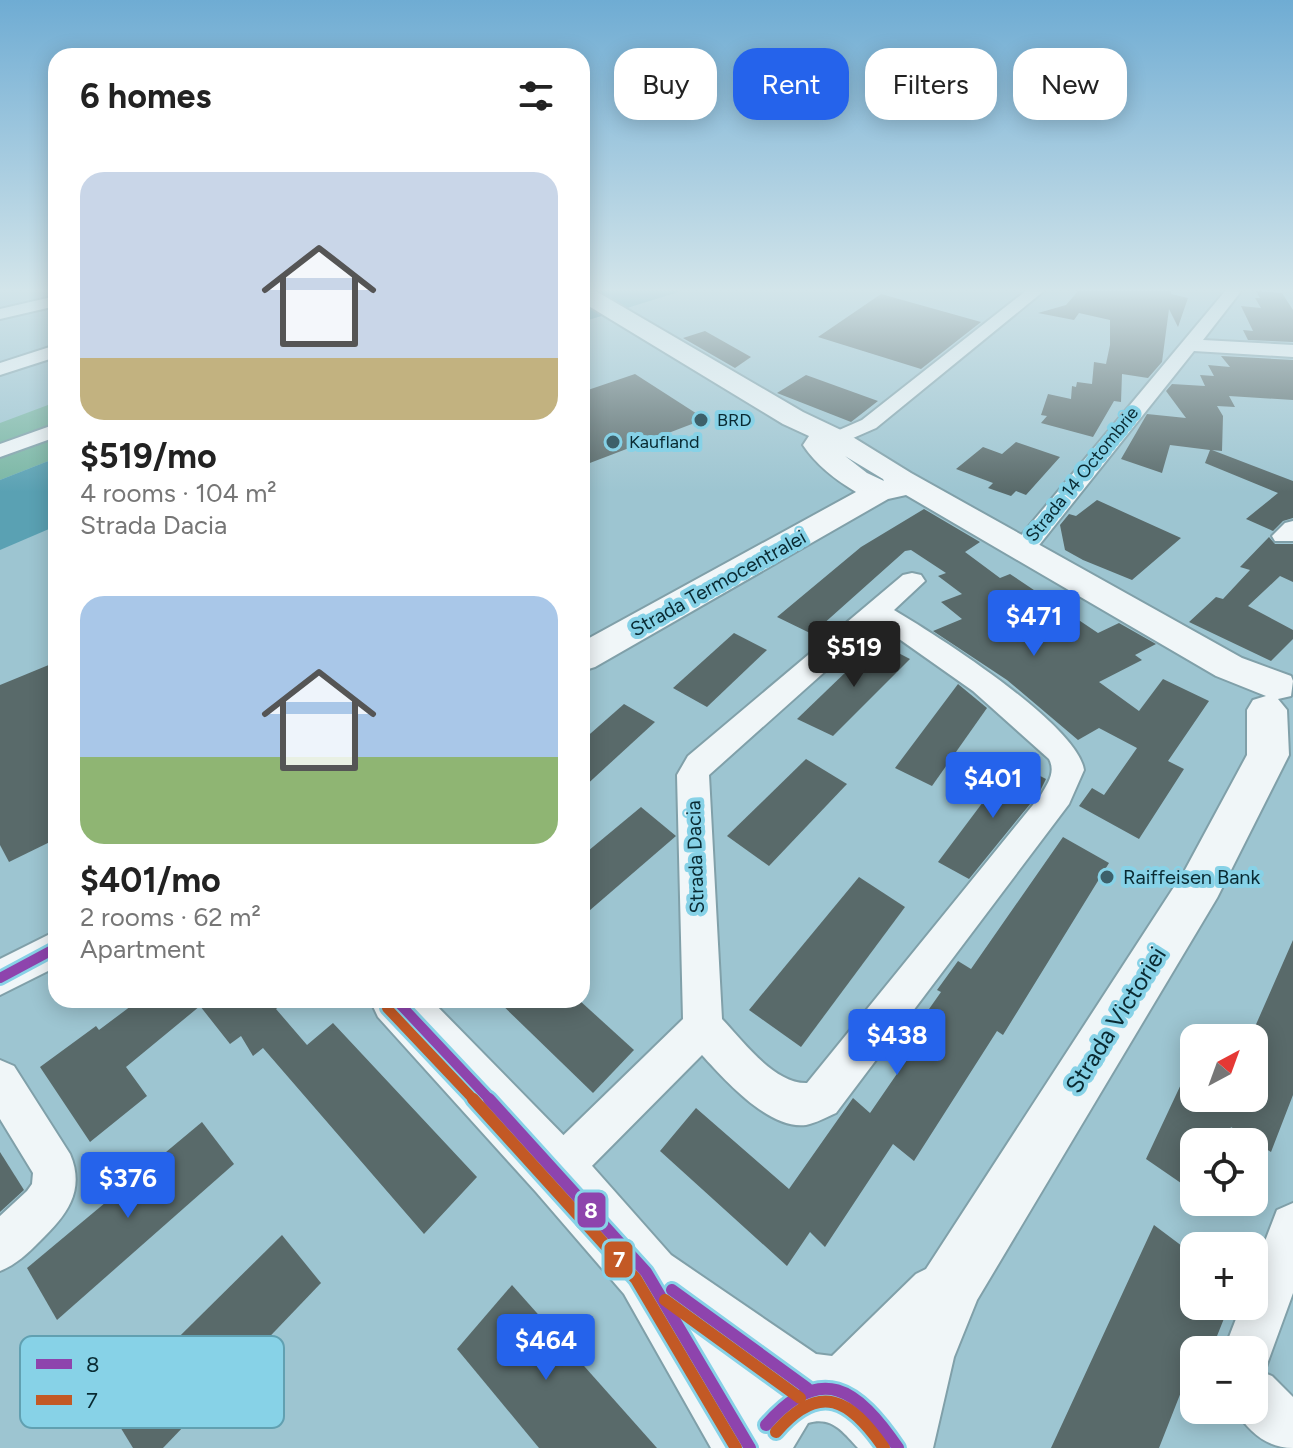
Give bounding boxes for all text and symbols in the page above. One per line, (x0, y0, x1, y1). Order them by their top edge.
chip: Buy (614, 48, 717, 120)
chip: Rent (733, 48, 849, 120)
chip: Filters (865, 48, 997, 120)
chip: New (1013, 48, 1127, 120)
icon: filters (514, 74, 558, 118)
text: 6 homes (80, 76, 211, 117)
icon: home (247, 224, 391, 368)
street label: Strada 14 Octombrie (1021, 402, 1143, 546)
place label: BRD (717, 409, 752, 431)
marker: BRD (692, 411, 710, 429)
place label: Kaufland (629, 431, 699, 453)
marker: Kaufland (604, 433, 622, 451)
text: $519/mo (80, 436, 217, 477)
text: 4 rooms · 104 m² (80, 477, 277, 509)
text: Strada Dacia (80, 509, 227, 541)
street label: Strada Termocentralei (626, 525, 810, 641)
pin: $471 (987, 590, 1081, 658)
text: $471 (1006, 600, 1062, 632)
pin: $519 (807, 621, 901, 689)
text: $519 (826, 631, 882, 663)
icon: home (247, 648, 391, 792)
pin: $401 (946, 752, 1040, 820)
text: $401 (964, 762, 1022, 794)
street label: Strada Dacia (681, 800, 709, 914)
text: $401/mo (80, 860, 221, 901)
place label: Raiffeisen Bank (1123, 865, 1261, 889)
marker: Raiffeisen Bank (1098, 868, 1116, 886)
text: 2 rooms · 62 m² (80, 901, 261, 933)
text: Apartment (80, 933, 206, 965)
street label: Strada Victoriei (1059, 941, 1172, 1098)
pin: $438 (850, 1009, 944, 1077)
text: $438 (866, 1019, 928, 1051)
north arrow (1180, 1024, 1268, 1112)
map controls (1180, 1024, 1268, 1424)
button: locate (1180, 1128, 1268, 1216)
pin: $376 (81, 1152, 175, 1220)
text: $376 (99, 1162, 157, 1194)
line badge: 8 (576, 1191, 607, 1229)
text: 8 (584, 1197, 598, 1224)
button: + (1180, 1232, 1268, 1320)
line badge: 7 (603, 1240, 634, 1279)
text: 7 (613, 1246, 625, 1273)
pin: $464 (499, 1314, 593, 1382)
text: $464 (515, 1324, 577, 1356)
legend (20, 1336, 284, 1428)
button: − (1180, 1336, 1268, 1424)
text: 8 (86, 1351, 100, 1378)
text: 7 (86, 1387, 98, 1414)

